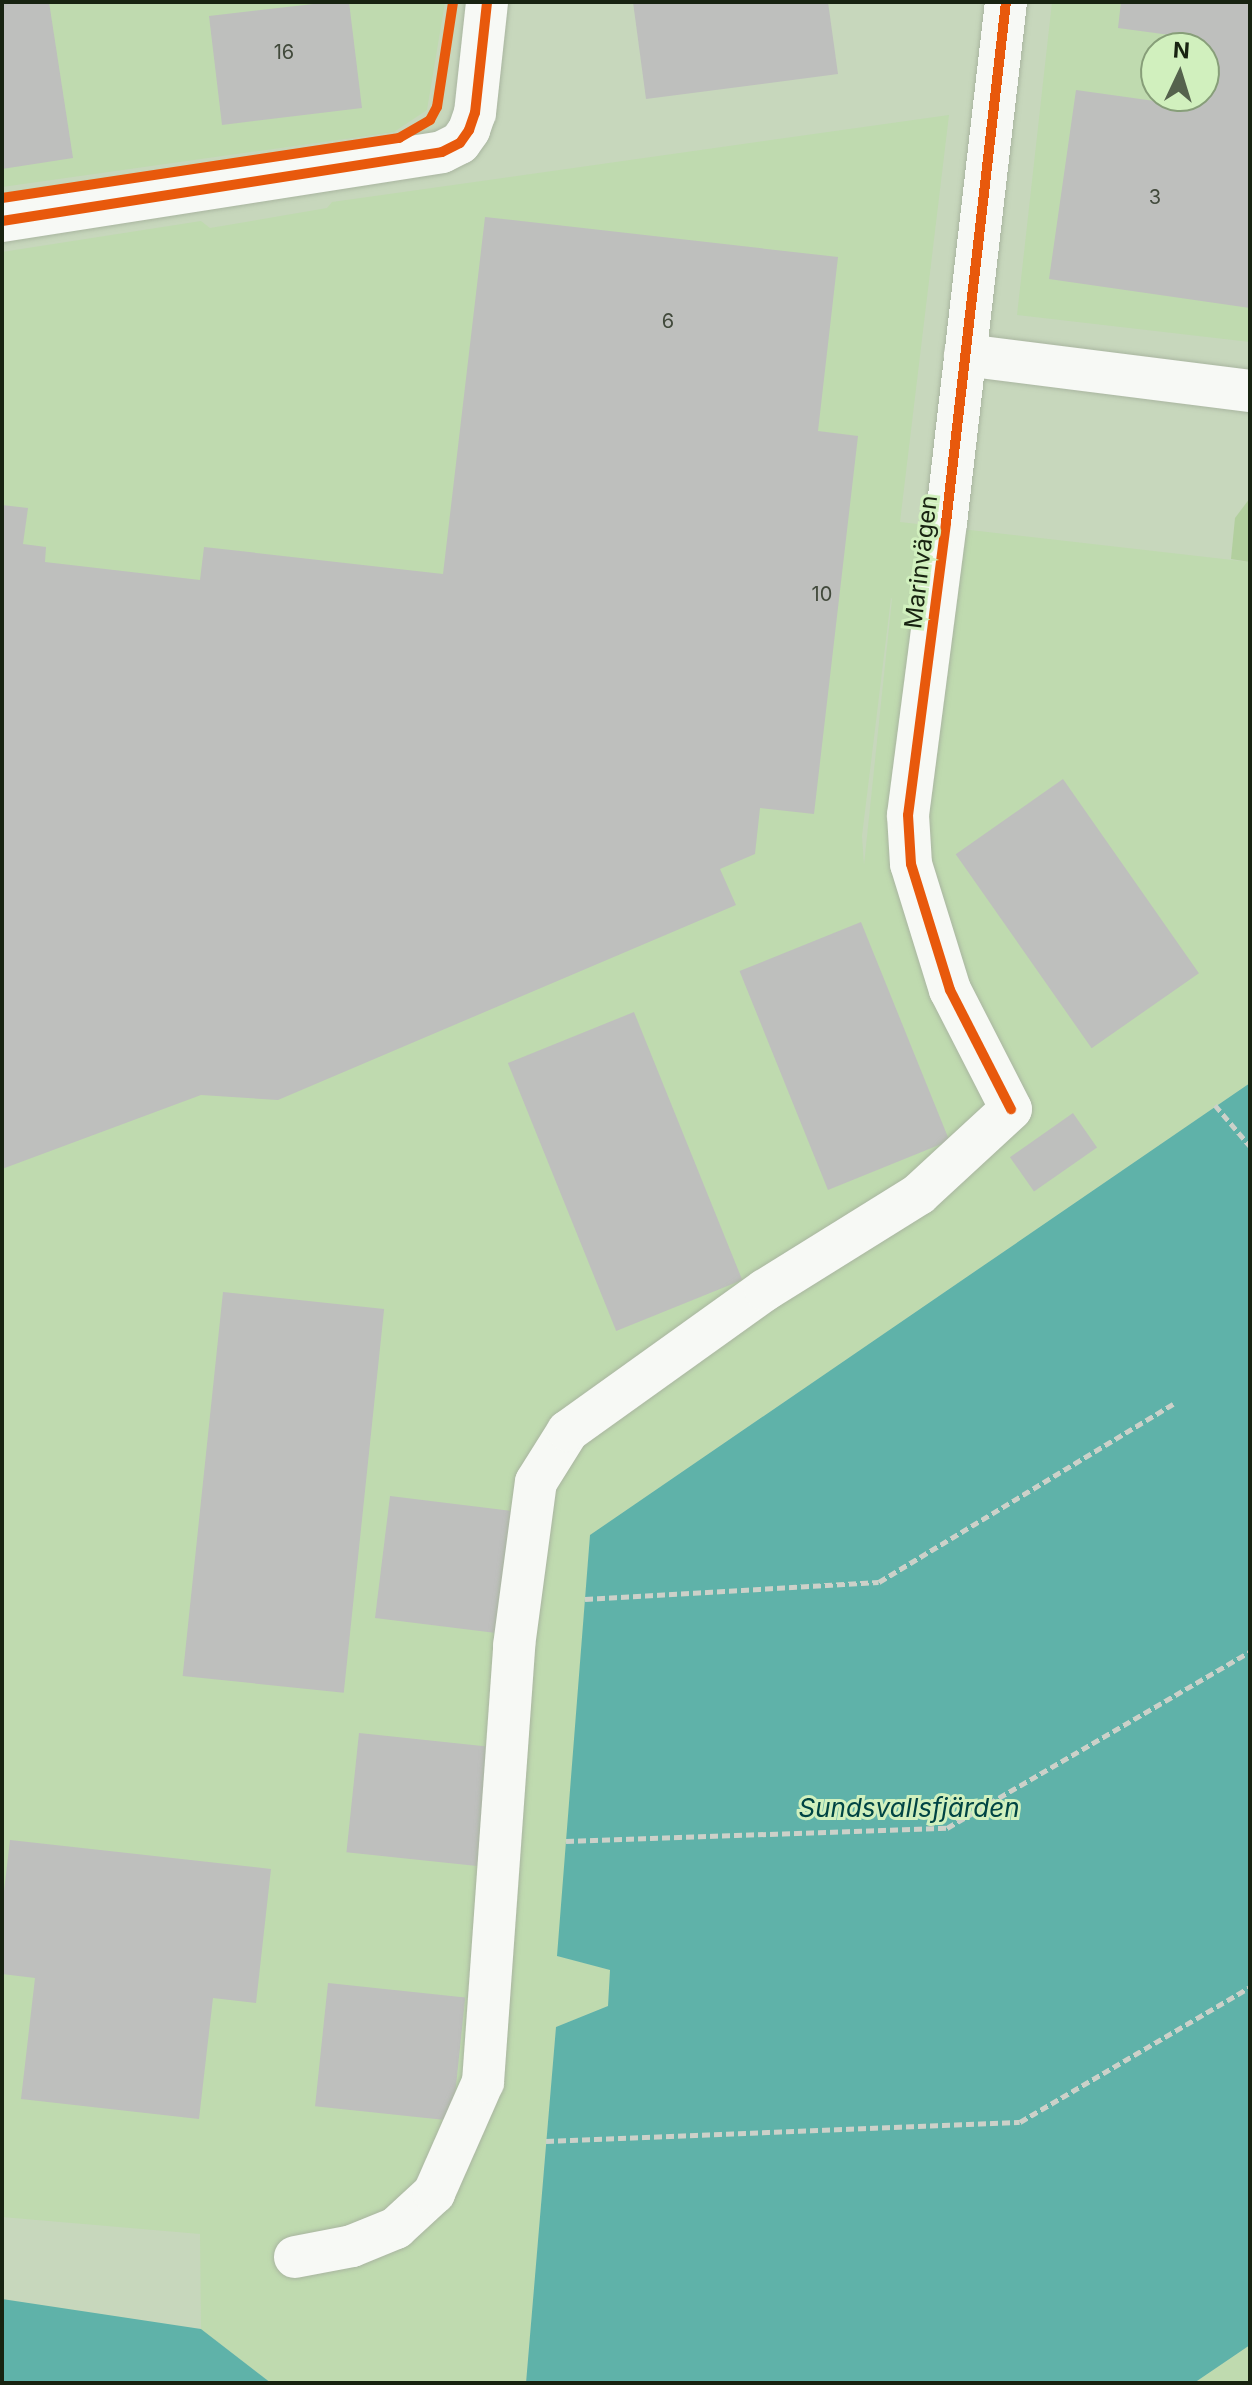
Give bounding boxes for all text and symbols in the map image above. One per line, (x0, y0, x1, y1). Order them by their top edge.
north arrow (1140, 32, 1220, 112)
text: N (1172, 36, 1191, 64)
house number: 16 (274, 40, 294, 64)
house number: 3 (1149, 185, 1161, 209)
house number: 6 (662, 309, 674, 333)
street label: Marinvägen (899, 494, 943, 630)
house number: 10 (812, 582, 832, 606)
water label: Sundsvallsfjärden (798, 1792, 1020, 1824)

